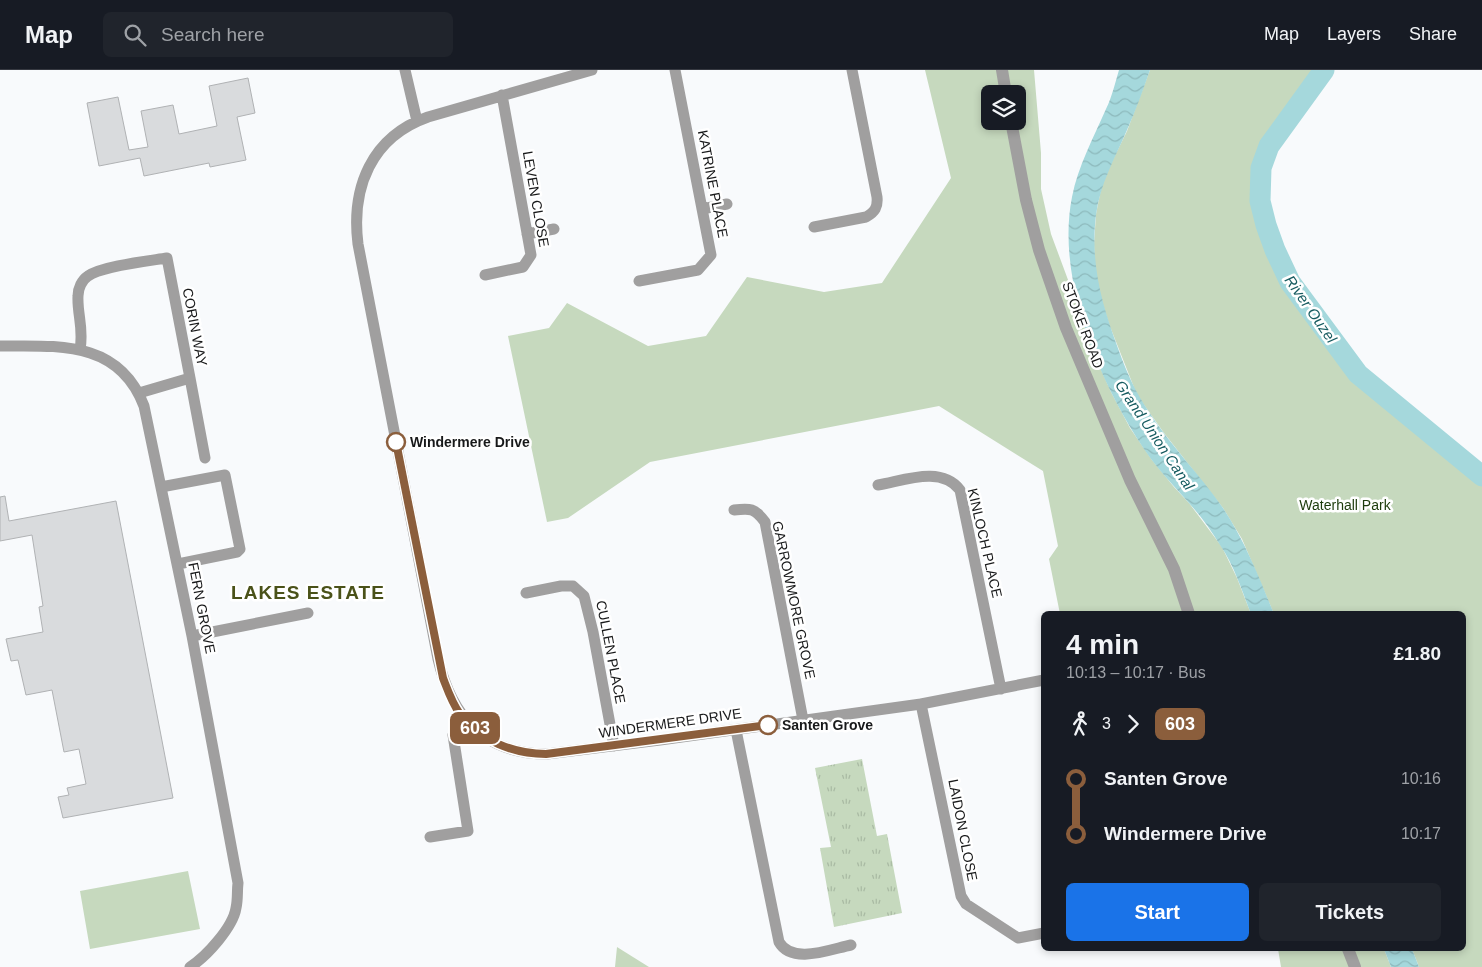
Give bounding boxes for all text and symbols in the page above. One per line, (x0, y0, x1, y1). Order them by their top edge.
search box (103, 12, 453, 57)
text: Map (25, 21, 73, 48)
icon: search (121, 21, 149, 49)
text: Search here (161, 24, 265, 45)
text: Map (1264, 24, 1299, 44)
text: Layers (1327, 24, 1381, 44)
text: Share (1409, 24, 1457, 44)
map controls (981, 85, 1026, 130)
button: layers (981, 85, 1026, 130)
street label: KATRINE PLACE (695, 129, 731, 239)
street label: LEVEN CLOSE (520, 150, 552, 248)
water label: River Ouzel (1282, 272, 1341, 347)
street label: STOKE ROAD (1059, 279, 1107, 371)
street label: CORIN WAY (180, 287, 211, 368)
water label: Grand Union Canal (1112, 377, 1198, 494)
marker: Windermere Drive (386, 432, 406, 452)
place label: Windermere Drive (410, 434, 530, 450)
street label: KINLOCH PLACE (965, 487, 1005, 599)
park label: Waterhall Park (1299, 497, 1392, 513)
street label: GARROWMORE GROVE (769, 520, 819, 680)
street label: FERN GROVE (185, 561, 219, 655)
district label: LAKES ESTATE (231, 582, 385, 603)
street label: CULLEN PLACE (593, 599, 629, 705)
text: 4 min (1066, 629, 1139, 660)
text: £1.80 (1393, 643, 1441, 664)
text: 10:13 – 10:17 · Bus (1066, 664, 1206, 681)
street label: WINDERMERE DRIVE (598, 705, 742, 741)
icon: walk (1066, 710, 1094, 738)
icon: forward (1119, 710, 1147, 738)
line badge: 603 (446, 712, 504, 744)
text: 603 (1165, 714, 1195, 734)
marker: Santen Grove (758, 715, 778, 735)
text: 3 (1102, 715, 1111, 732)
place label: Santen Grove (782, 717, 873, 733)
text: 603 (460, 718, 490, 738)
text: Santen Grove (1104, 768, 1228, 789)
text: 10:16 (1401, 770, 1441, 787)
street label: LAIDON CLOSE (945, 778, 981, 882)
text: Windermere Drive (1104, 823, 1266, 844)
text: 10:17 (1401, 825, 1441, 842)
button: Start (1066, 883, 1249, 941)
button: Tickets (1259, 883, 1441, 941)

